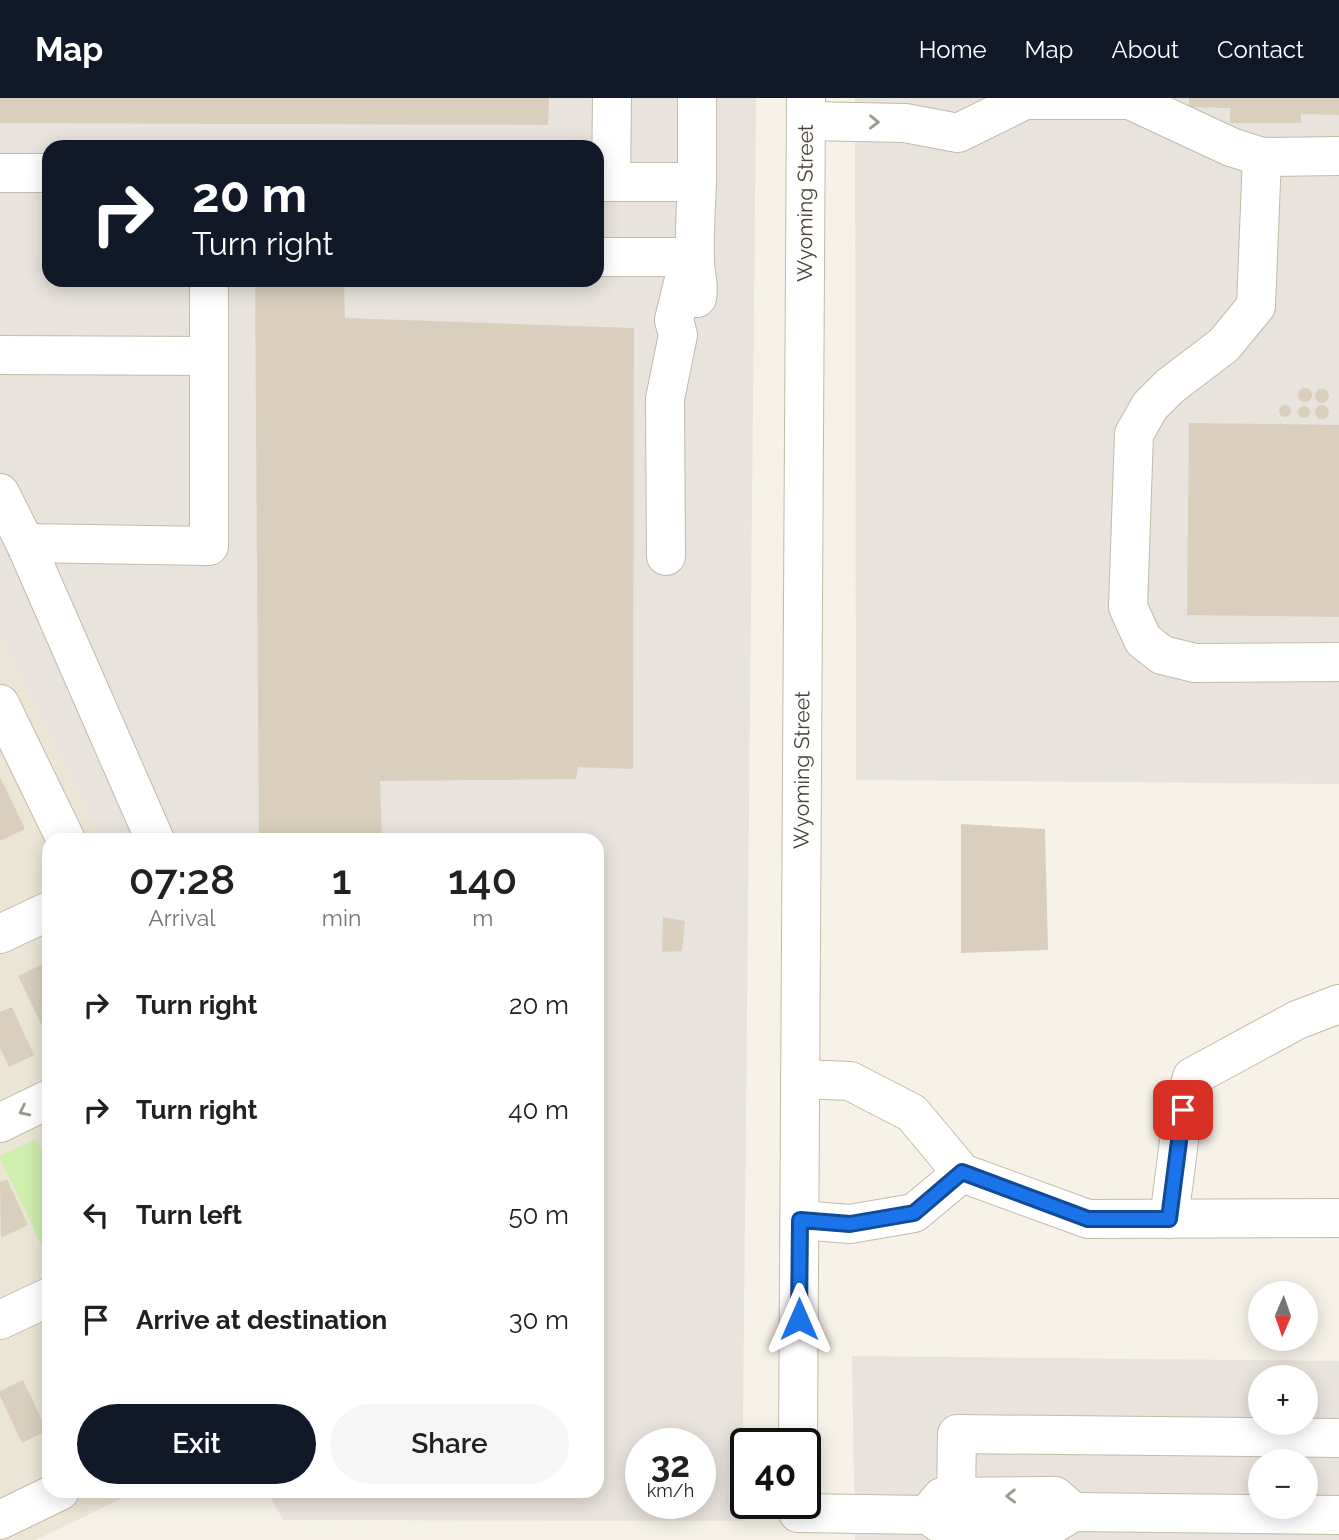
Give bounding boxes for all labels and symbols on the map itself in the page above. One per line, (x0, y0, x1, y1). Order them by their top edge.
one-way arrow (869, 115, 880, 130)
street label: Wyoming Street (792, 124, 818, 282)
street label: Wyoming Street (789, 691, 814, 849)
pin (1153, 1080, 1213, 1140)
one-way arrow (19, 1102, 32, 1116)
north arrow (1248, 1281, 1318, 1351)
position arrow (762, 1282, 836, 1356)
speed limit sign: 40 (730, 1428, 821, 1519)
one-way arrow (1006, 1488, 1016, 1504)

